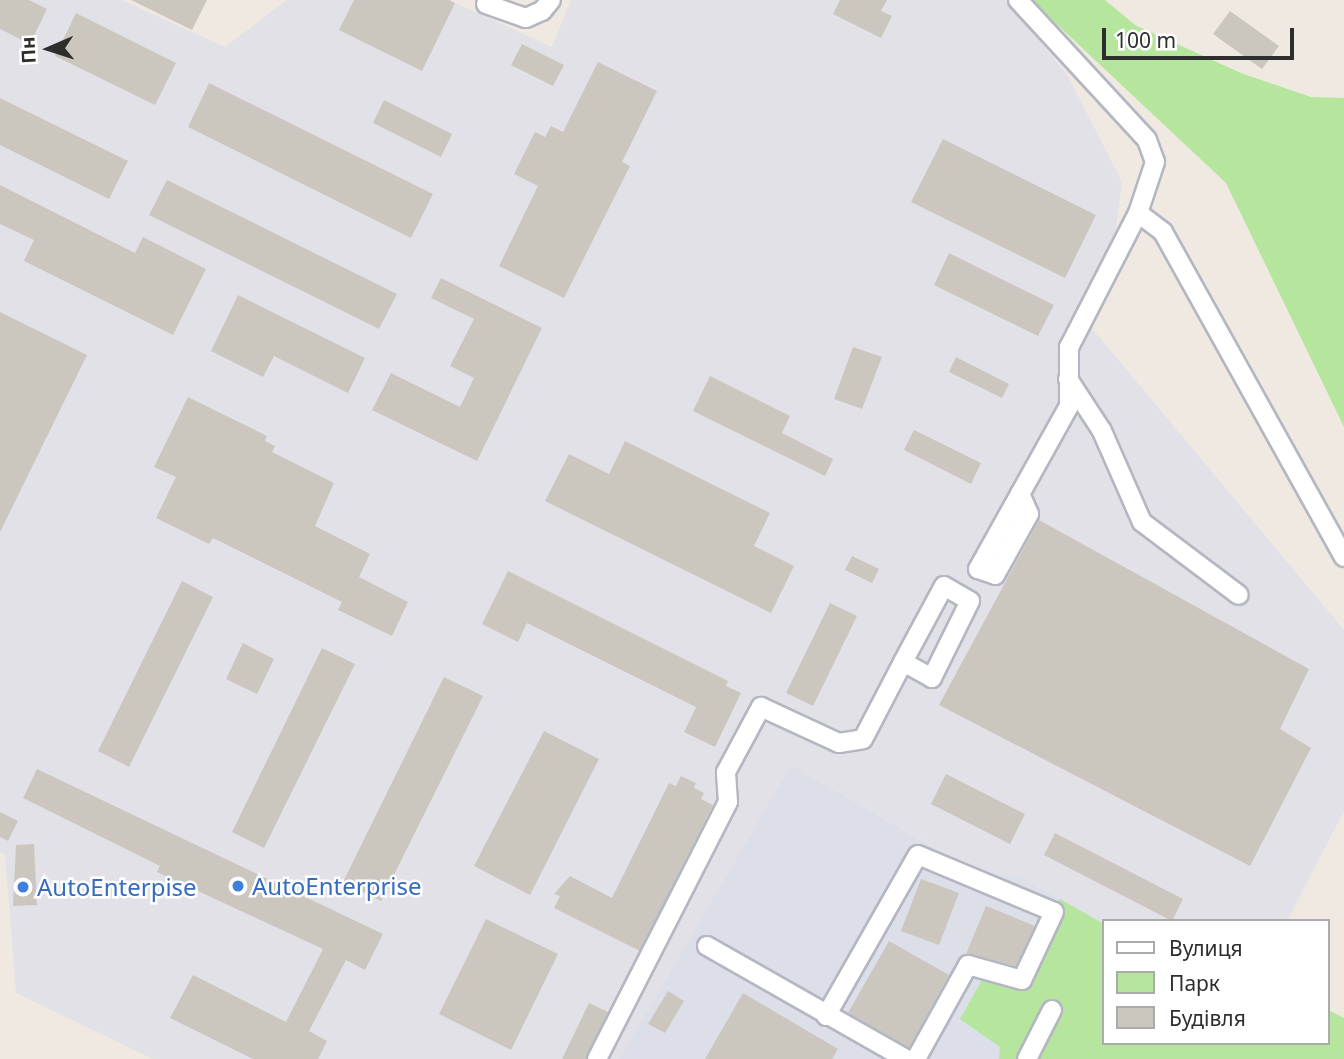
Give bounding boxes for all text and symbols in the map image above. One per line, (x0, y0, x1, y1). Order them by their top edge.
north arrow (14, 14, 84, 84)
scale bar (1106, 14, 1298, 58)
text: 100 m (1115, 26, 1176, 54)
text: Пн (14, 36, 42, 64)
place label: AutoEnterprise (252, 872, 422, 900)
place label: AutoEnterpise (37, 873, 197, 901)
marker: AutoEnterprise (230, 878, 246, 894)
marker: AutoEnterpise (15, 879, 31, 895)
legend (1102, 919, 1330, 1045)
text: Вулиця (1169, 934, 1243, 962)
text: Парк (1169, 969, 1220, 997)
text: Будівля (1169, 1004, 1246, 1032)

